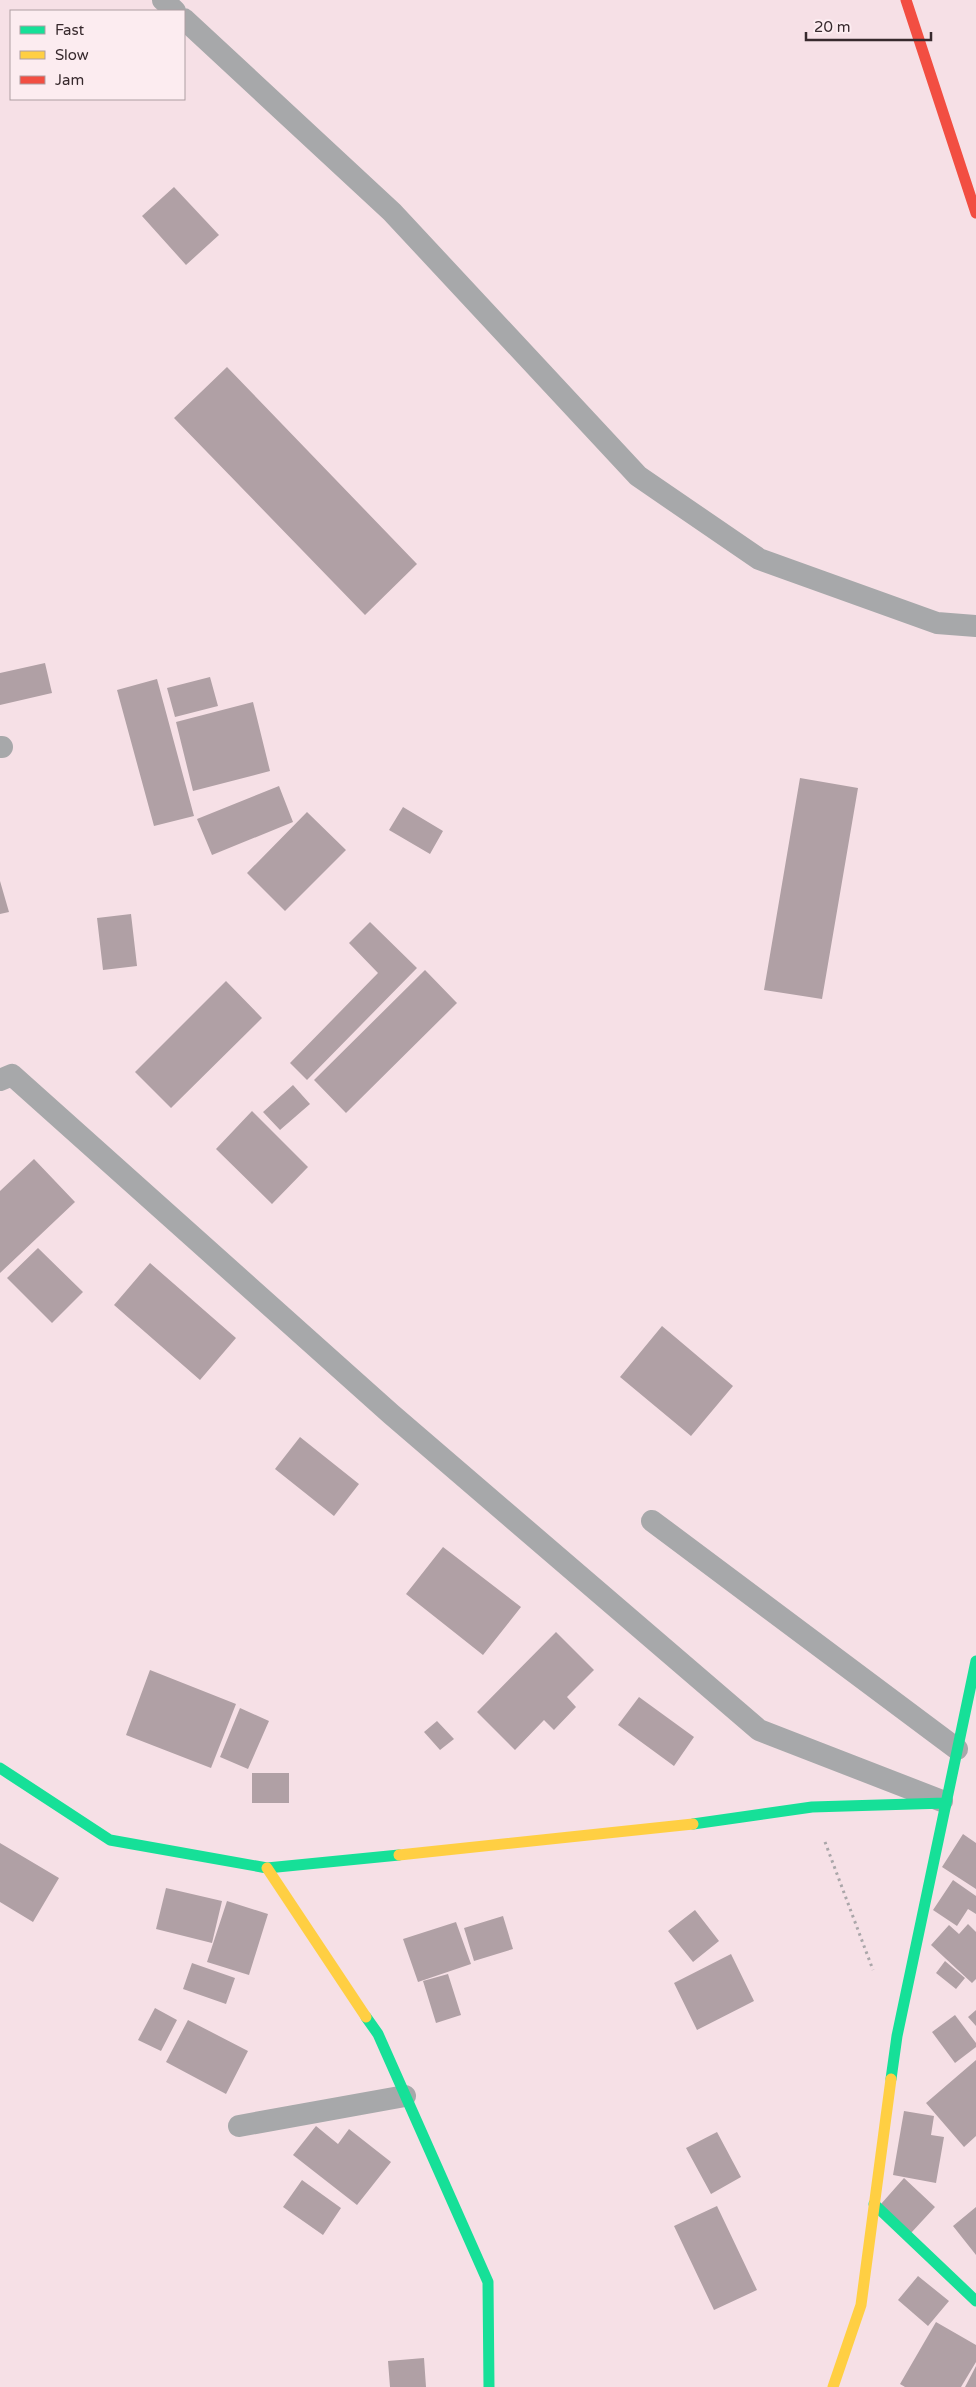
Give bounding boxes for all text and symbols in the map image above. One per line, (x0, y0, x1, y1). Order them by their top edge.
legend (10, 10, 185, 100)
scale bar (806, 10, 931, 42)
text: 20 m (814, 18, 851, 36)
text: Fast (55, 21, 85, 39)
text: Slow (55, 46, 89, 64)
text: Jam (55, 71, 84, 89)

